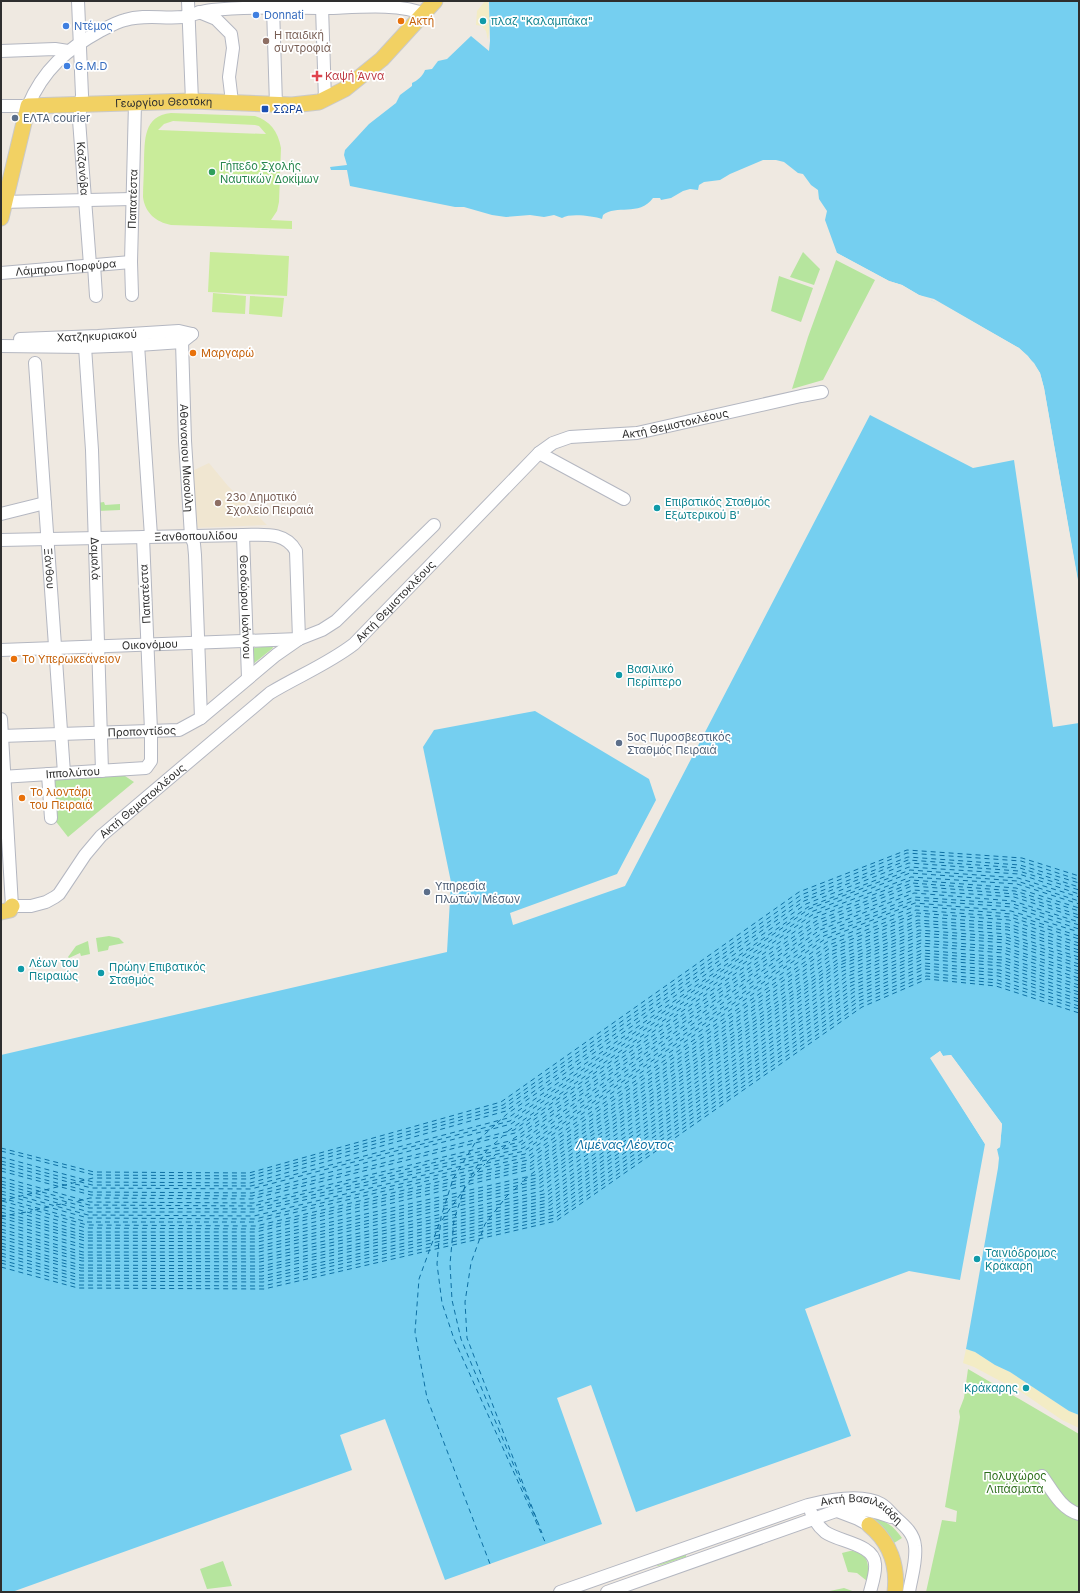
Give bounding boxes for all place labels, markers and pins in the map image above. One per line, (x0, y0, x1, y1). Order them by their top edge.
place label: Donnati (264, 8, 304, 22)
marker: Donnati (251, 10, 261, 20)
place label: Ακτή (409, 14, 434, 28)
place label: πλαζ "Καλαμπάκα" (491, 14, 593, 28)
marker: Ακτή (396, 16, 406, 26)
marker: πλαζ "Καλαμπάκα" (478, 16, 488, 26)
place label: Ντέμος (74, 19, 113, 33)
marker: Ντέμος (61, 21, 71, 31)
place label: Η παιδική συντροφιά (274, 28, 331, 55)
marker: Η παιδική συντροφιά (261, 36, 271, 46)
place label: G.M.D (75, 59, 107, 73)
marker: G.M.D (62, 61, 72, 71)
place label: Καψή Άννα (325, 69, 384, 83)
marker: Καψή Άννα (312, 71, 322, 81)
place label: ΣΩΡΑ (273, 102, 303, 116)
marker: ΣΩΡΑ (260, 104, 270, 114)
place label: ΕΛΤΑ courier (23, 111, 90, 125)
marker: ΕΛΤΑ courier (10, 113, 20, 123)
place label: Γήπεδο Σχολής Ναυτικών Δοκίμων (220, 159, 320, 186)
marker: Γήπεδο Σχολής Ναυτικών Δοκίμων (207, 167, 217, 177)
place label: Μαργαρώ (201, 346, 254, 360)
marker: Μαργαρώ (188, 348, 198, 358)
place label: 23ο Δημοτικό Σχολείο Πειραιά (226, 490, 314, 517)
place label: Επιβατικός Σταθμός Εξωτερικού Β' (665, 495, 770, 522)
marker: 23ο Δημοτικό Σχολείο Πειραιά (213, 498, 223, 508)
marker: Επιβατικός Σταθμός Εξωτερικού Β' (652, 503, 662, 513)
place label: Το Υπερωκεάνειον (22, 652, 121, 666)
marker: Το Υπερωκεάνειον (9, 654, 19, 664)
place label: Βασιλικό Περίπτερο (627, 662, 682, 689)
marker: Βασιλικό Περίπτερο (614, 670, 624, 680)
place label: 5ος Πυροσβεστικός Σταθμός Πειραιά (627, 730, 731, 757)
marker: 5ος Πυροσβεστικός Σταθμός Πειραιά (614, 738, 624, 748)
place label: Το λιοντάρι του Πειραιά (30, 785, 93, 812)
marker: Το λιοντάρι του Πειραιά (17, 793, 27, 803)
place label: Υπηρεσία Πλωτών Μέσων (435, 879, 521, 906)
marker: Υπηρεσία Πλωτών Μέσων (422, 887, 432, 897)
place label: Λέων του Πειραιώς (29, 956, 79, 983)
place label: Πρώην Επιβατικός Σταθμός (109, 960, 206, 987)
marker: Λέων του Πειραιώς (16, 964, 26, 974)
marker: Πρώην Επιβατικός Σταθμός (96, 968, 106, 978)
place label: Ταινιόδρομος Κράκαρη (985, 1246, 1057, 1273)
marker: Ταινιόδρομος Κράκαρη (972, 1254, 982, 1264)
place label: Κράκαρης (964, 1381, 1018, 1395)
marker: Κράκαρης (1021, 1383, 1031, 1393)

